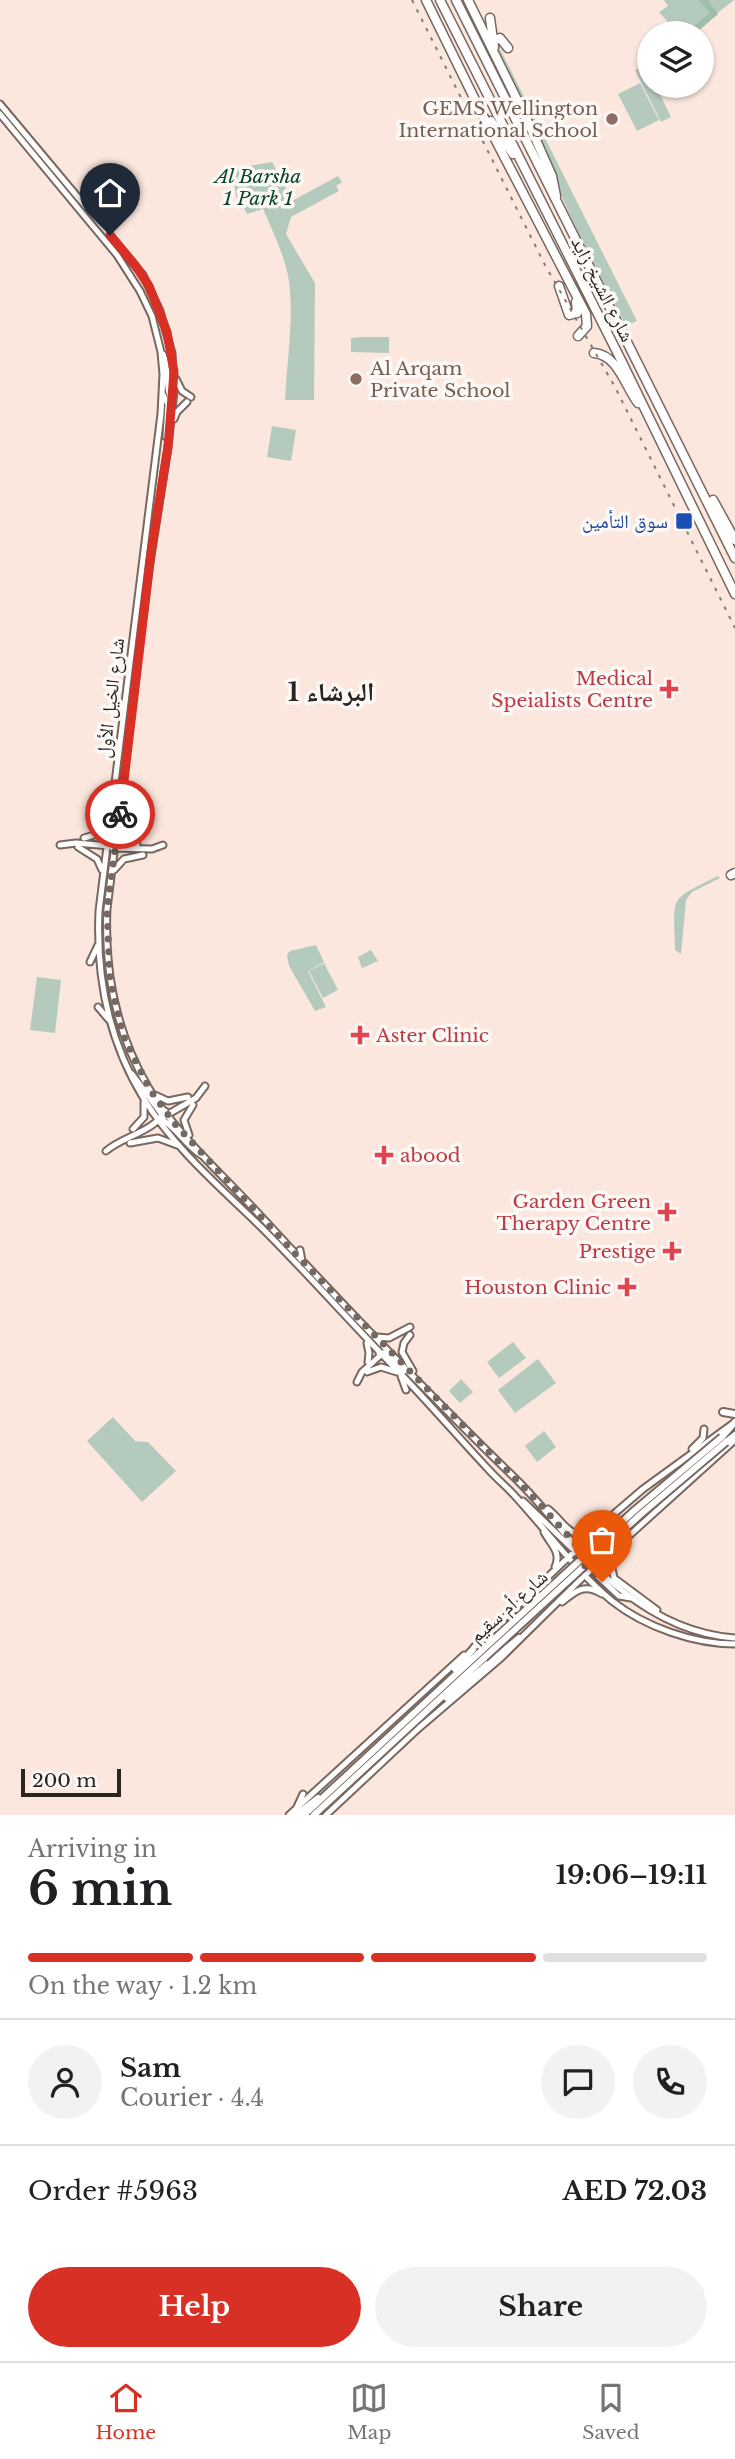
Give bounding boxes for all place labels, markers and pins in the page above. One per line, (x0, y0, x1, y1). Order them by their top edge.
place label: GEMS Wellington International School (398, 97, 598, 142)
marker: GEMS Wellington International School (604, 111, 620, 127)
pin (80, 163, 140, 235)
place label: Al Arqam Private School (369, 357, 511, 402)
marker: Al Arqam Private School (348, 371, 364, 387)
place label: سوق التأمين (582, 510, 668, 533)
marker: سوق التأمين (674, 511, 694, 531)
place label: Medical Speialists Centre (491, 667, 653, 712)
marker: Medical Speialists Centre (659, 679, 679, 699)
place label: Aster Clinic (375, 1024, 489, 1047)
marker: Aster Clinic (350, 1025, 370, 1045)
place label: abood (400, 1144, 461, 1167)
marker: abood (374, 1145, 394, 1165)
place label: Garden Green Therapy Centre (496, 1190, 651, 1235)
marker: Garden Green Therapy Centre (657, 1202, 677, 1222)
place label: Prestige (579, 1240, 656, 1263)
marker: Prestige (662, 1241, 682, 1261)
place label: Houston Clinic (464, 1276, 611, 1299)
marker: Houston Clinic (617, 1277, 637, 1297)
pin (572, 1510, 632, 1582)

